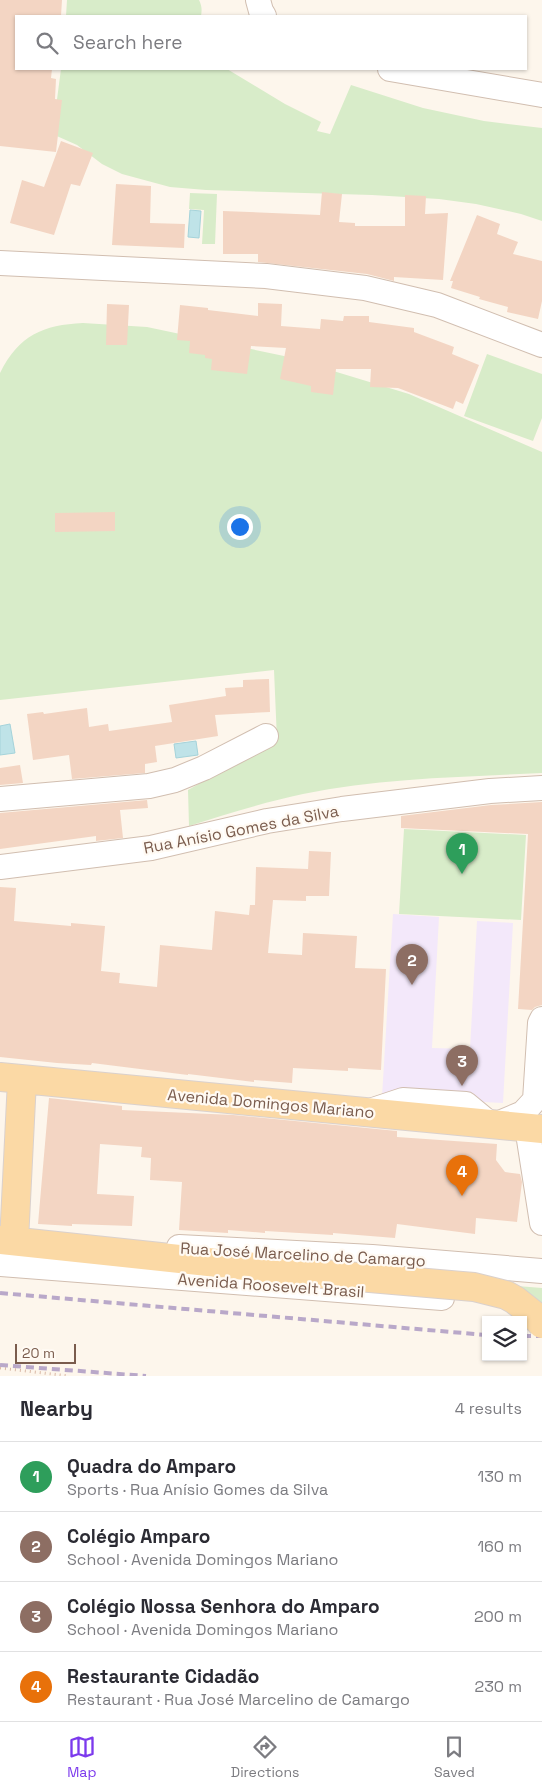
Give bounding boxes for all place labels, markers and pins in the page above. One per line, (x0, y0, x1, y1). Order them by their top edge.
pin: 1 (446, 833, 478, 874)
pin: 2 (396, 944, 428, 985)
pin: 3 (446, 1045, 478, 1086)
pin: 4 (446, 1155, 478, 1196)

